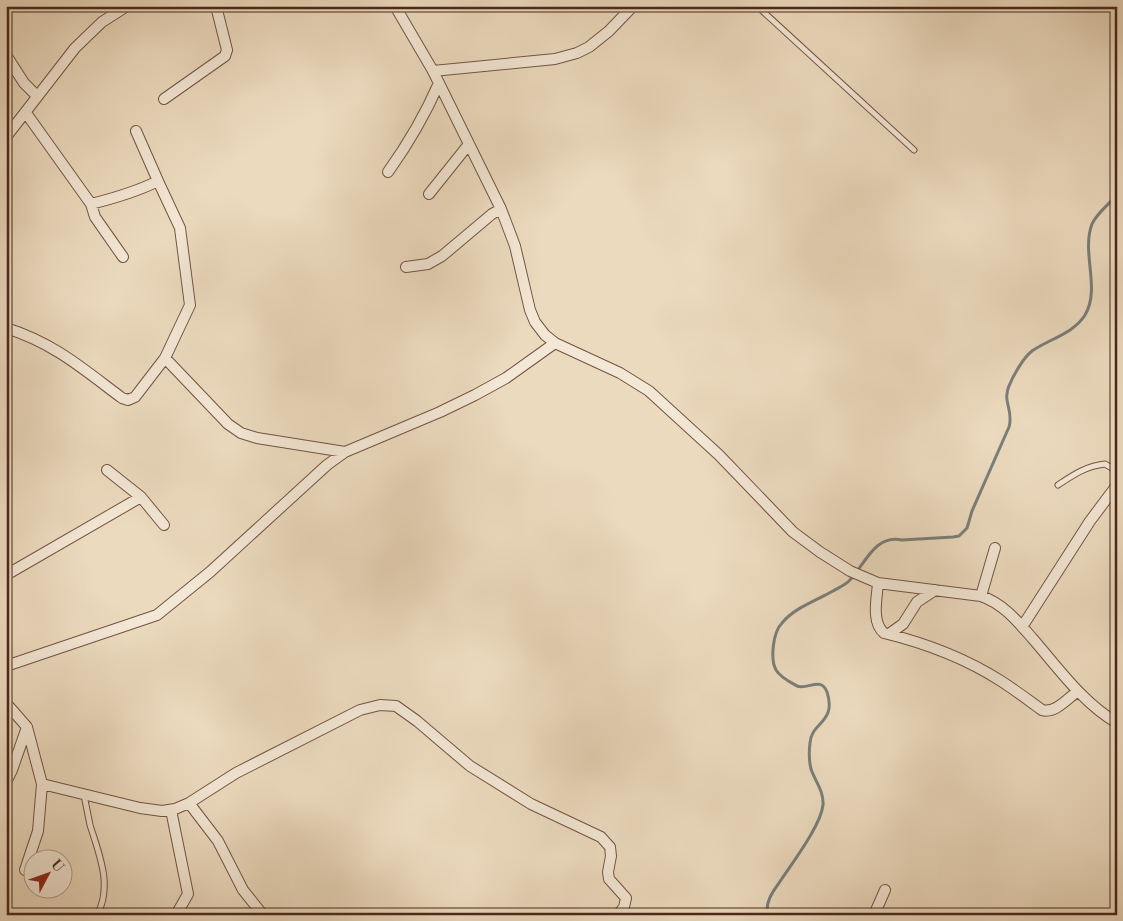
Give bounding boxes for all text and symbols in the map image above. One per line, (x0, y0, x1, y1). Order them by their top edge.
north arrow (22, 848, 72, 898)
text: U (47, 856, 68, 876)

